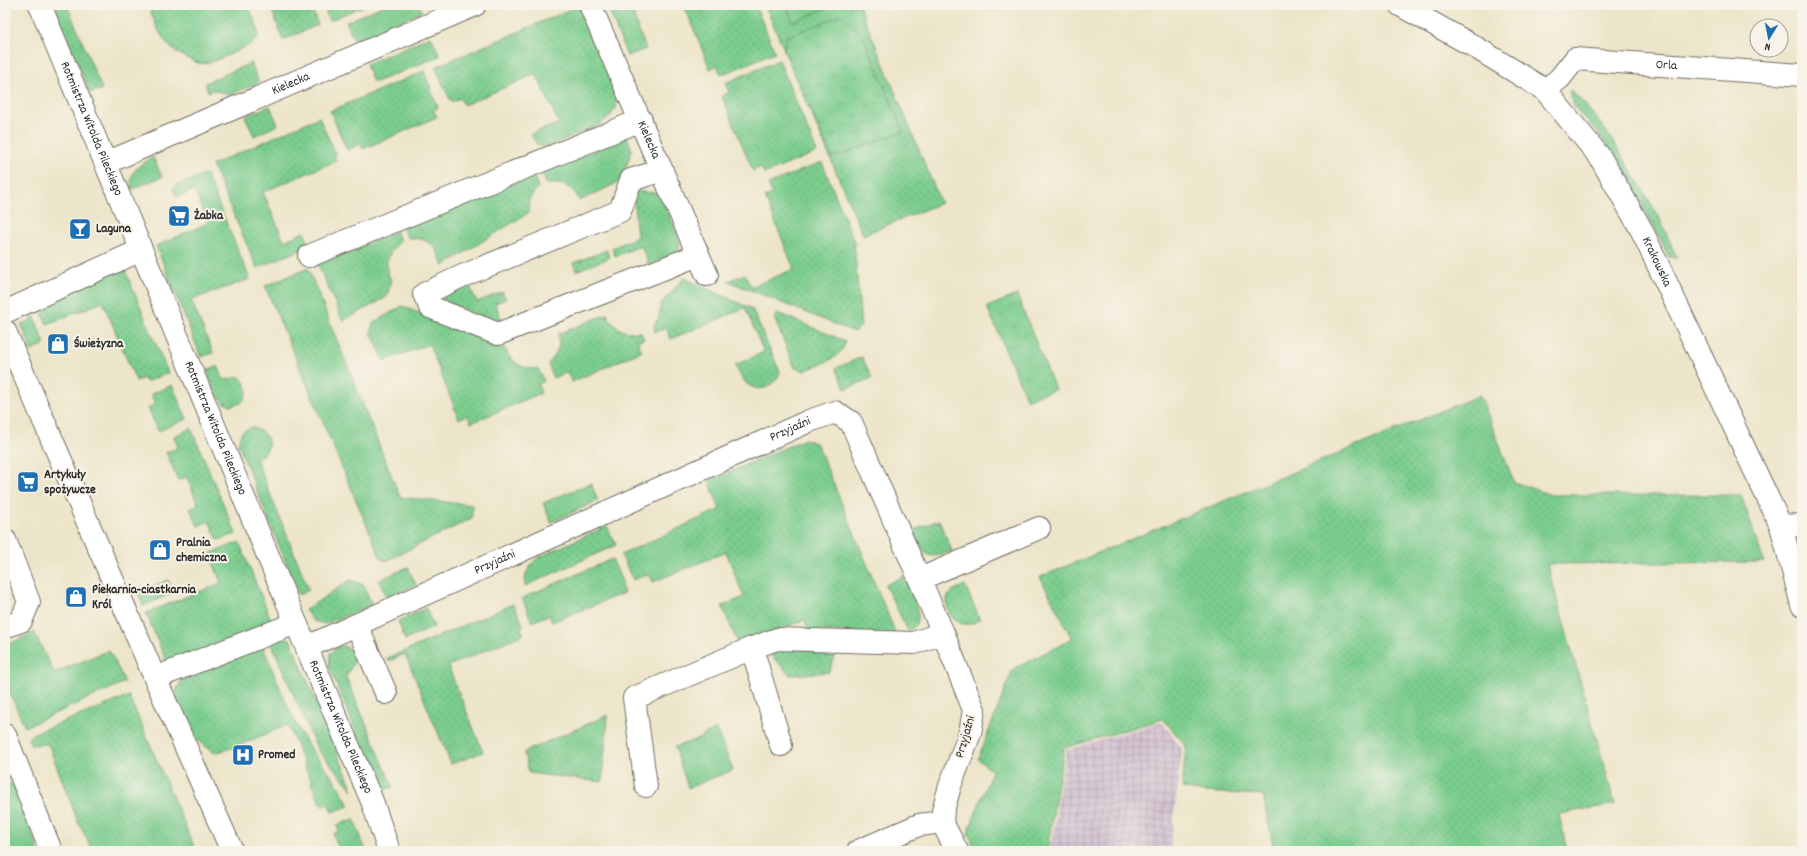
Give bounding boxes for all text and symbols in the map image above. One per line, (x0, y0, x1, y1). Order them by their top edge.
north arrow (1749, 18, 1789, 58)
text: N (1763, 37, 1772, 54)
street label: Orla (1655, 55, 1679, 76)
street label: Rotmistrza Witolda Pileckiego (55, 59, 128, 199)
street label: Kielecka (269, 67, 314, 100)
street label: Kielecka (632, 118, 665, 163)
supermarket icon: Żabka (166, 203, 192, 229)
place label: Żabka (194, 207, 224, 226)
bar icon: Laguna (67, 216, 93, 242)
place label: Laguna (96, 220, 132, 239)
street label: Krakowska (1637, 234, 1677, 291)
shop icon: Świeżyzna (45, 331, 71, 357)
place label: Świeżyzna (74, 335, 124, 354)
street label: Rotmistrza Witolda Pileckiego (179, 358, 252, 498)
street label: Przyjaźni (767, 412, 815, 447)
place label: Artykuły spożywcze (44, 466, 96, 500)
supermarket icon: Artykuły spożywcze (15, 469, 41, 495)
place label: Pralnia chemiczna (176, 534, 227, 568)
shop icon: Pralnia chemiczna (147, 537, 173, 563)
street label: Przyjaźni (471, 545, 519, 580)
place label: Piekarnia-ciastkarnia Król (92, 581, 197, 615)
shop icon: Piekarnia-ciastkarnia Król (63, 584, 89, 610)
street label: Rotmistrza Witolda Pileckiego (304, 657, 377, 797)
street label: Przyjaźni (951, 713, 981, 760)
hospital icon: Promed (230, 742, 256, 768)
place label: Promed (258, 746, 295, 765)

